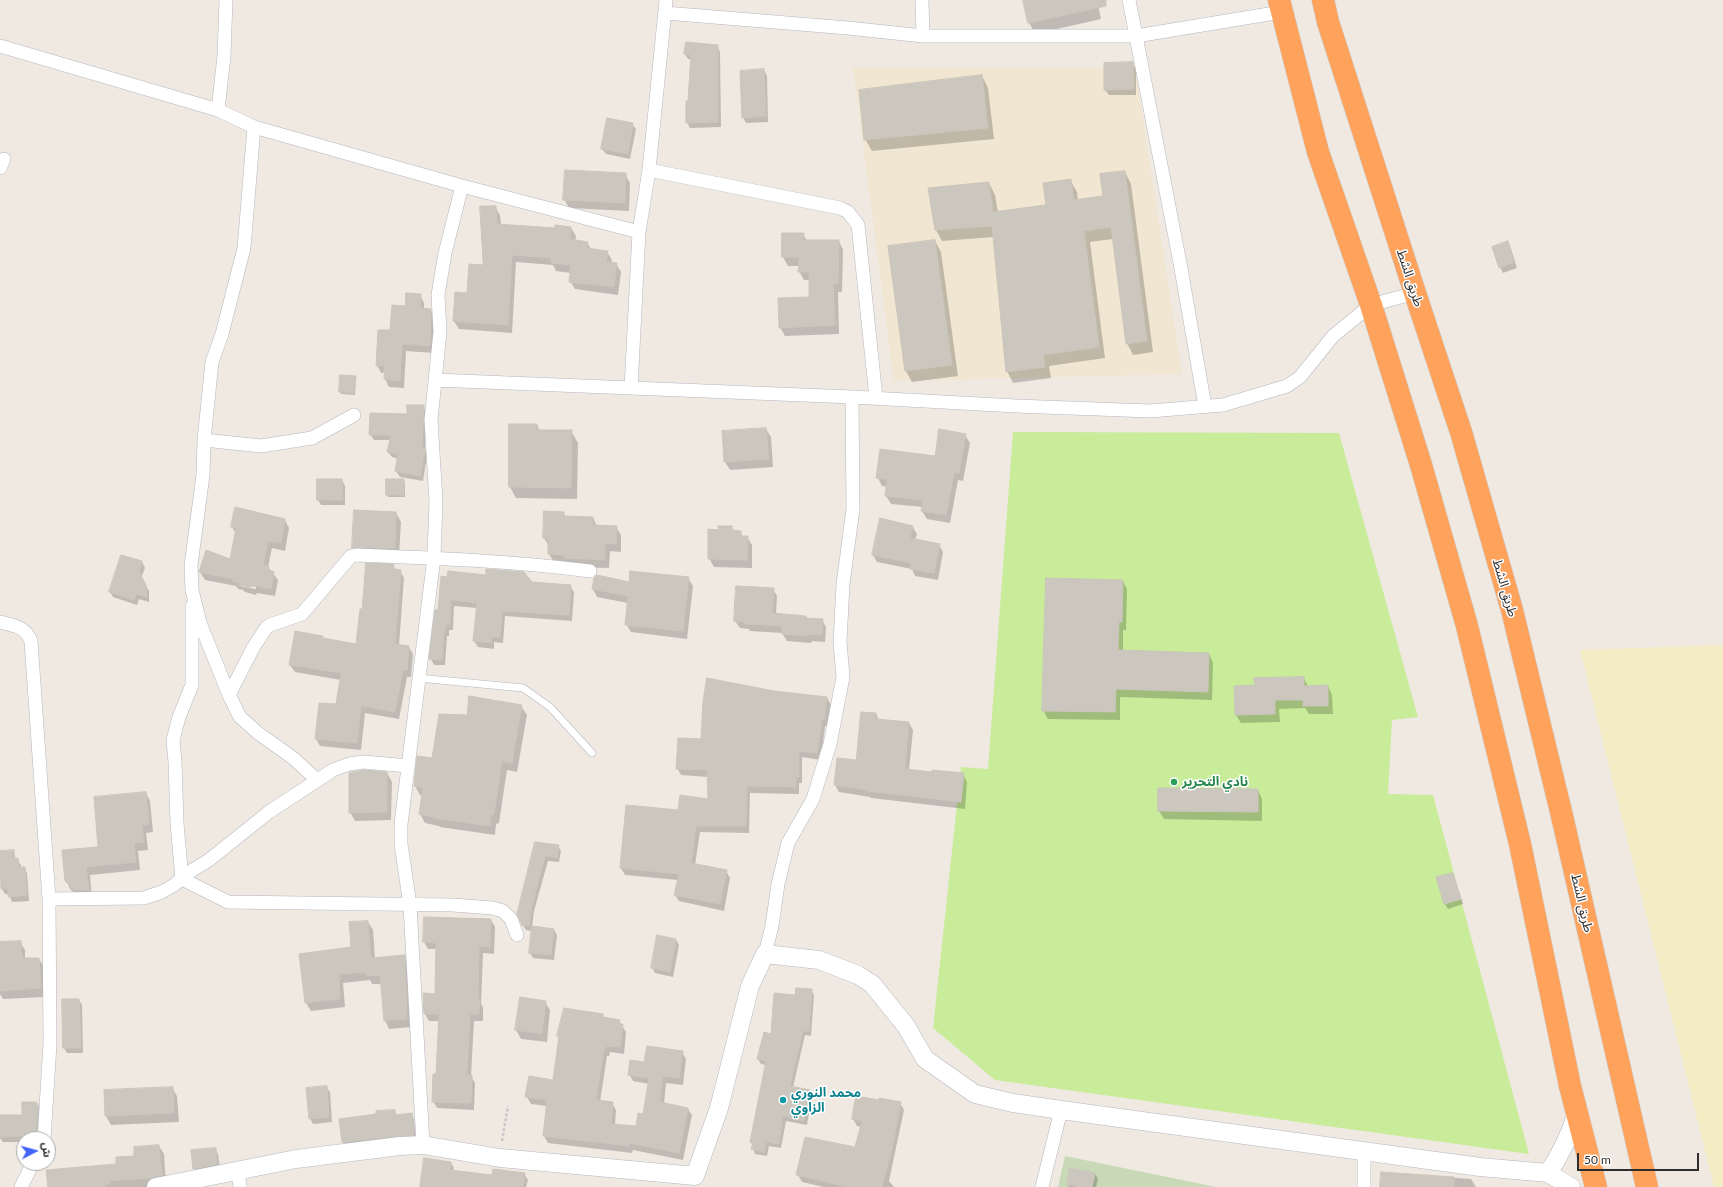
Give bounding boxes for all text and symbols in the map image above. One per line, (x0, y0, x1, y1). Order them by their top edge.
street label: طريق الشط (1393, 247, 1427, 309)
street label: طريق الشط (1489, 557, 1521, 619)
place label: نادي التحرير (1182, 774, 1248, 790)
marker: نادي التحرير (1169, 777, 1179, 787)
street label: طريق الشط (1568, 872, 1596, 934)
place label: محمد النوري الزاوي (791, 1085, 861, 1116)
marker: محمد النوري الزاوي (778, 1095, 788, 1105)
north arrow (16, 1131, 56, 1171)
text: ش (40, 1142, 55, 1158)
scale bar (1579, 1145, 1701, 1171)
text: 50 m (1584, 1152, 1611, 1167)

